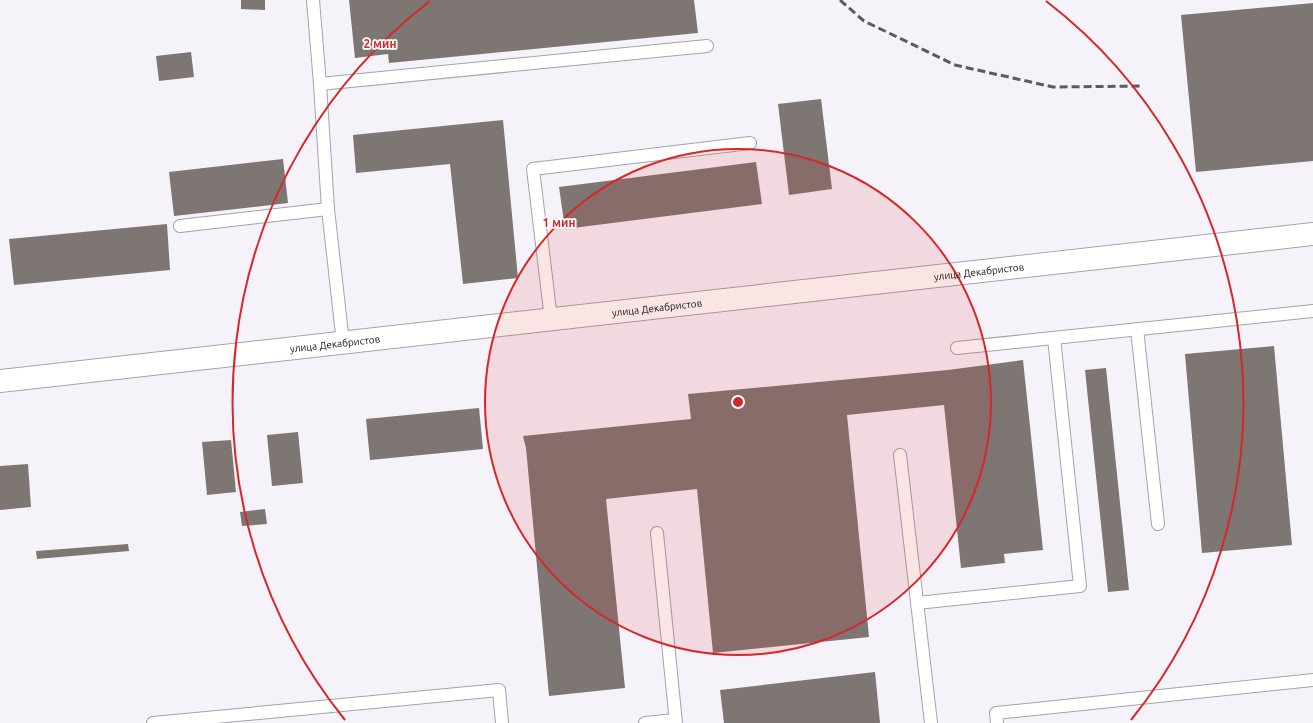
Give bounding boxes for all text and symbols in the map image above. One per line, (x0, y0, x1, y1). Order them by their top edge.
text: 2 мин (363, 37, 397, 50)
text: 1 мин (542, 216, 576, 229)
street label: улица Декабристов (933, 261, 1025, 282)
street label: улица Декабристов (611, 297, 703, 318)
street label: улица Декабристов (289, 333, 381, 355)
centre of rings (731, 395, 745, 409)

